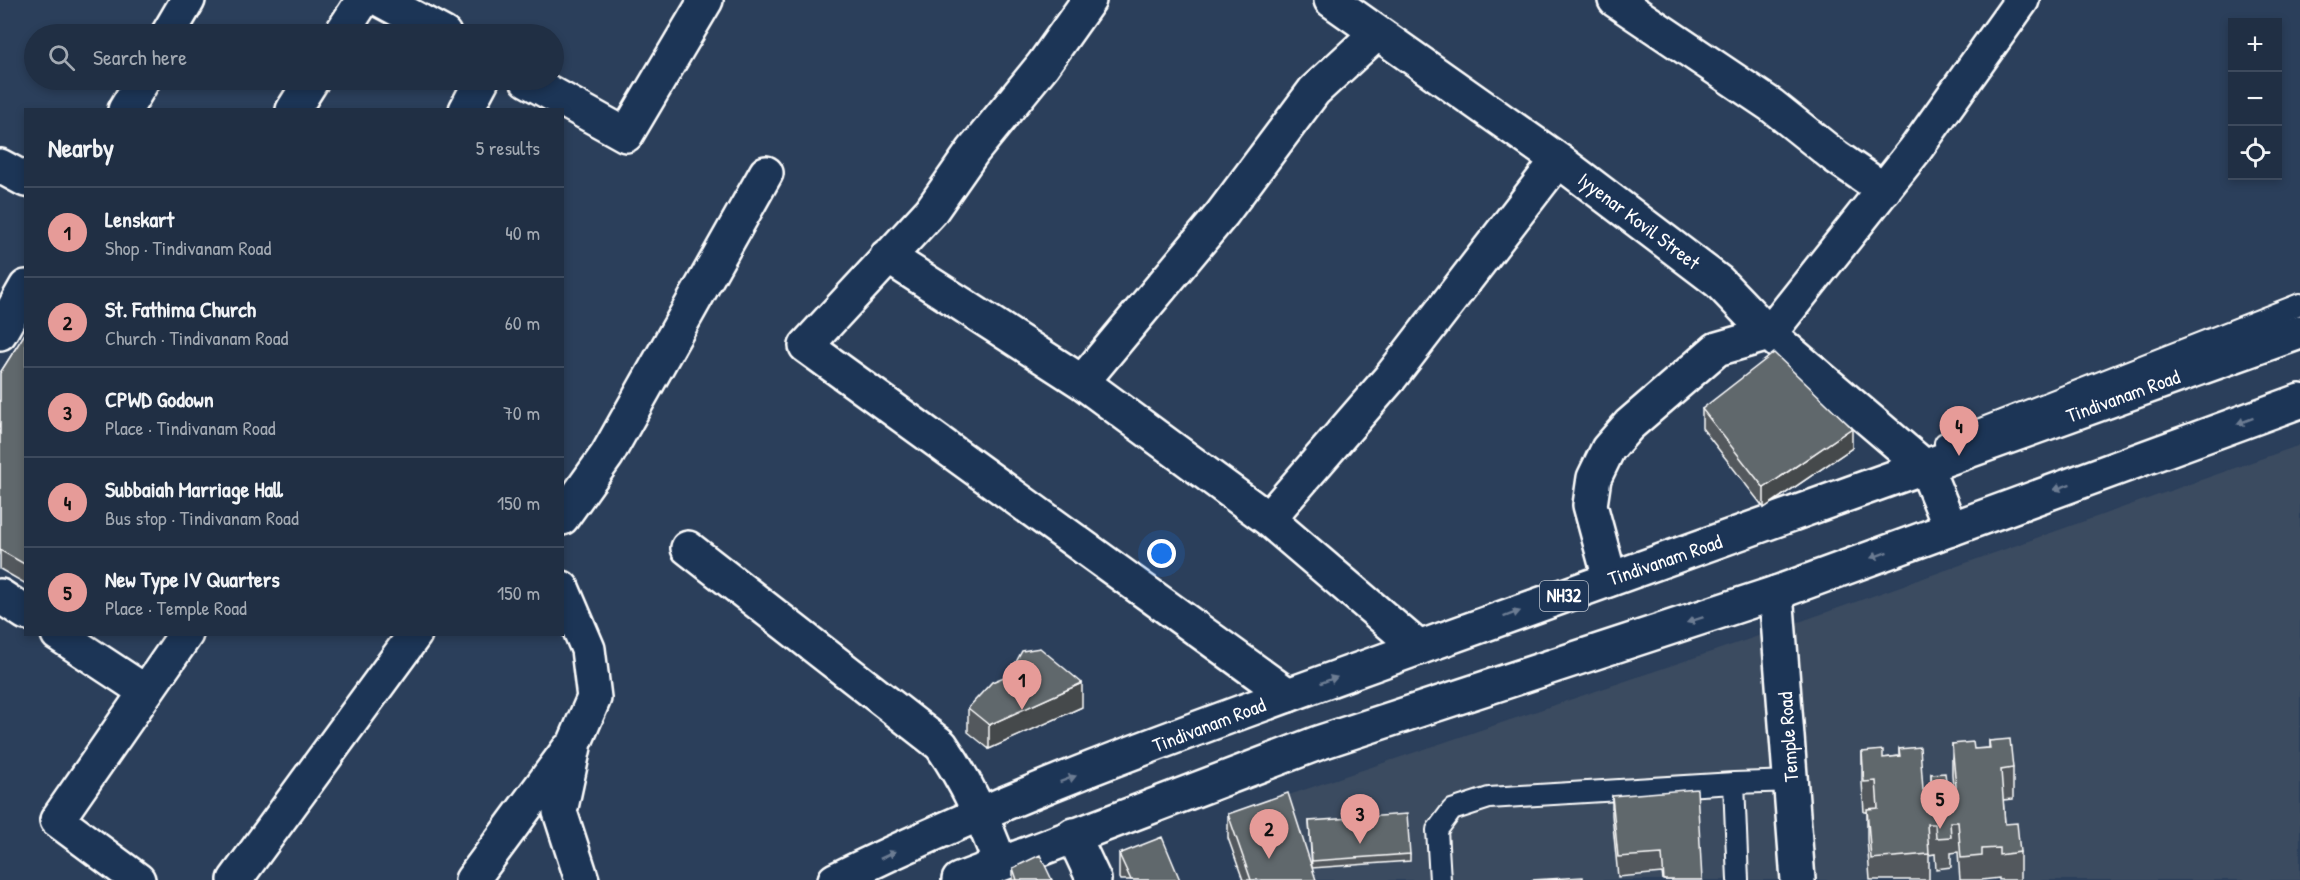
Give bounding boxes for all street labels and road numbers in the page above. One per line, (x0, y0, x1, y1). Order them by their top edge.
street label: Iyyenar Kovil Street (1573, 166, 1707, 276)
street label: Tindivanam Road (2062, 362, 2183, 429)
street label: Tindivanam Road (1604, 527, 1726, 592)
road number: NH32 (1540, 581, 1588, 611)
street label: Tindivanam Road (1148, 691, 1269, 758)
street label: Temple Road (1771, 691, 1804, 783)

